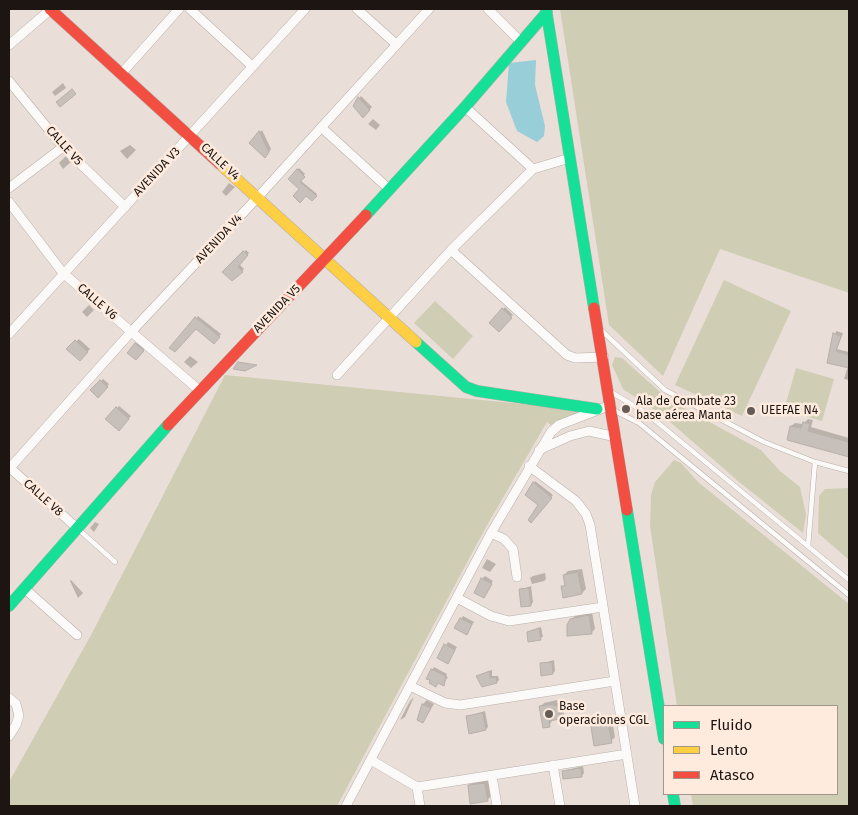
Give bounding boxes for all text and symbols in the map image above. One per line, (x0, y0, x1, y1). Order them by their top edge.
street label: CALLE V5 (43, 123, 85, 169)
street label: CALLE V4 (198, 140, 242, 184)
street label: AVENIDA V3 (131, 144, 183, 200)
street label: AVENIDA V4 (193, 211, 245, 267)
street label: CALLE V6 (74, 281, 120, 323)
street label: AVENIDA V5 (250, 282, 304, 336)
place label: Ala de Combate 23 base aérea Manta (636, 395, 736, 423)
marker: Ala de Combate 23 base aérea Manta (620, 403, 632, 415)
place label: UEEFAE N4 (761, 404, 818, 418)
marker: UEEFAE N4 (745, 405, 757, 417)
street label: CALLE V8 (20, 476, 66, 520)
place label: Base operaciones CGL (559, 700, 649, 728)
legend (663, 705, 838, 795)
marker: Base operaciones CGL (543, 708, 555, 720)
text: Fluido (710, 716, 752, 734)
text: Lento (710, 741, 748, 759)
text: Atasco (710, 766, 755, 784)

